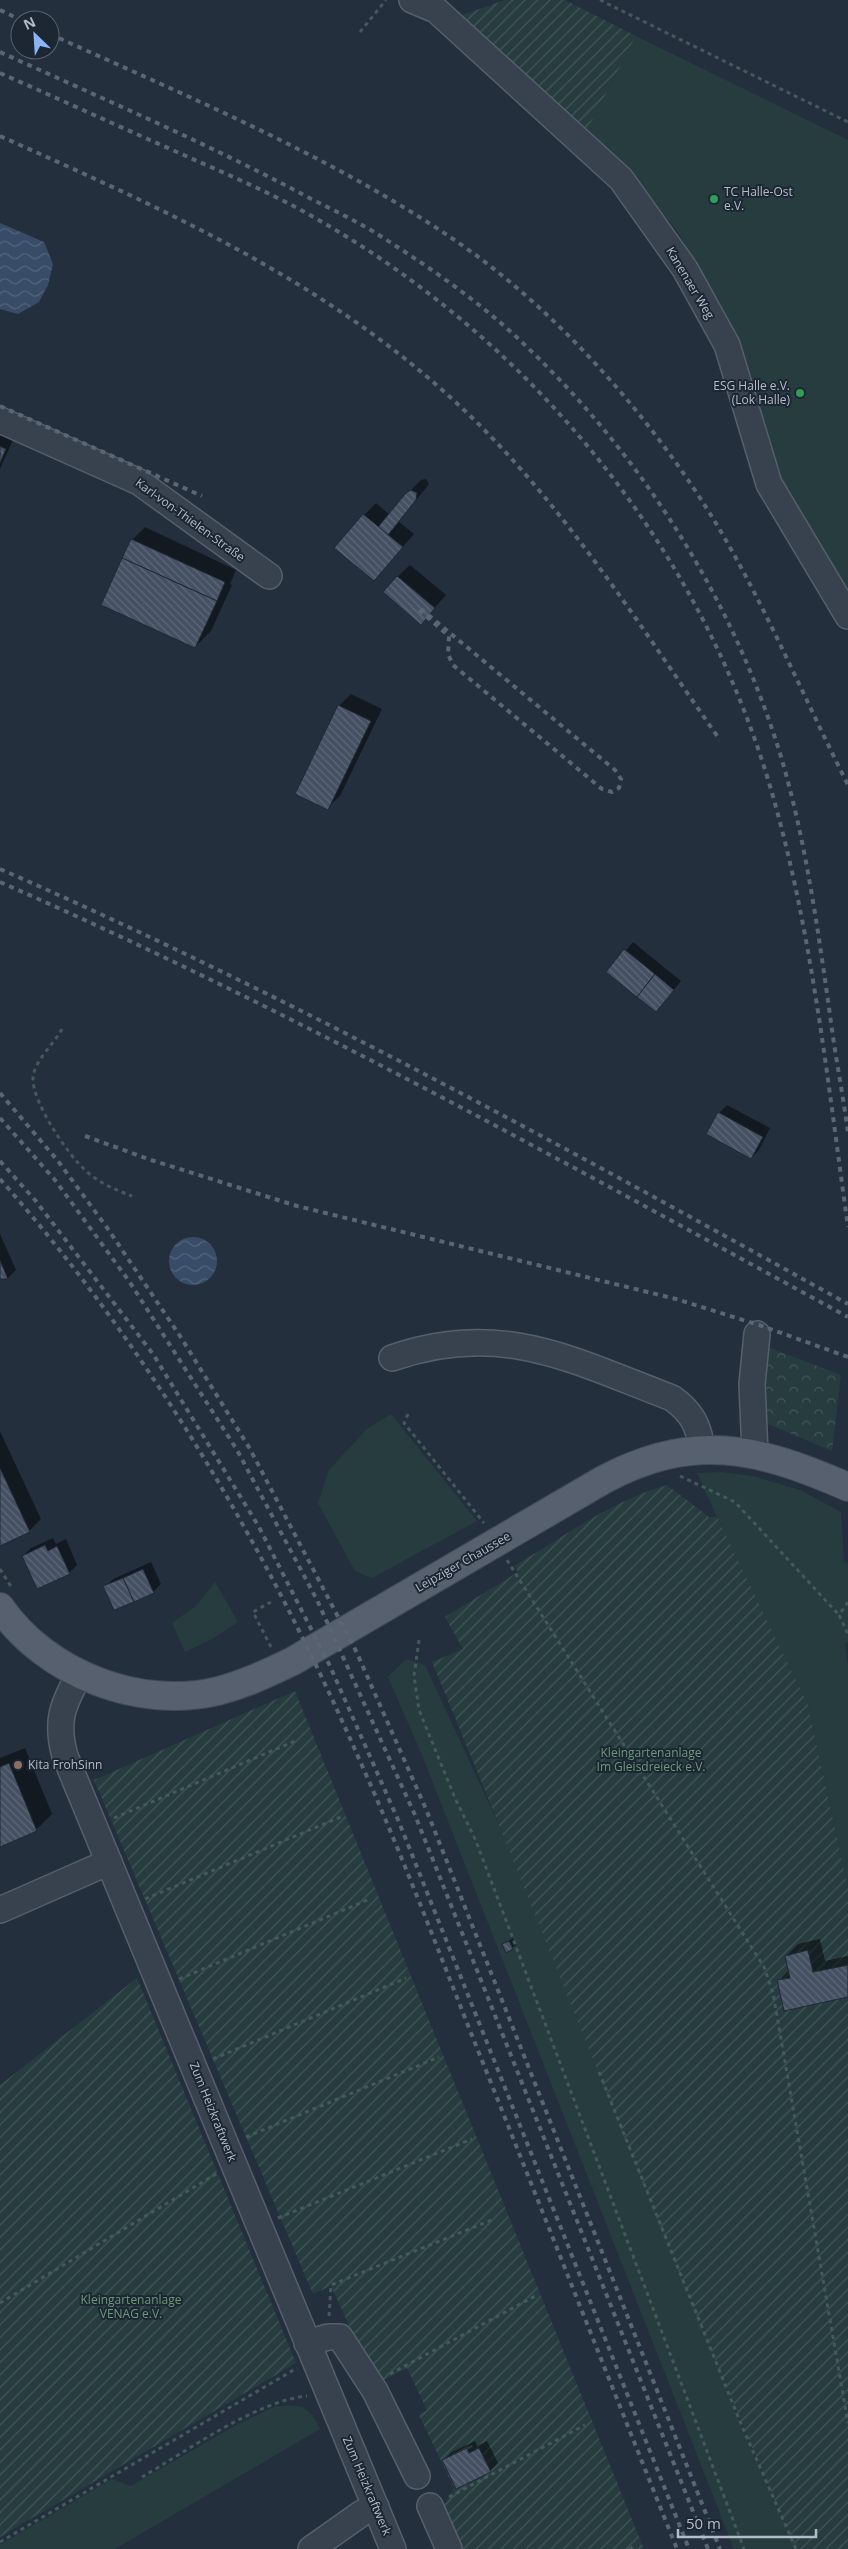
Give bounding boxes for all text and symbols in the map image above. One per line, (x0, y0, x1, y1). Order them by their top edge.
north arrow (10, 10, 60, 60)
text: N (20, 12, 38, 34)
place label: TC Halle-Ost e.V. (724, 183, 793, 214)
marker: TC Halle-Ost e.V. (708, 193, 720, 205)
street label: Kanenaer Weg (662, 244, 719, 322)
place label: ESG Halle e.V. (Lok Halle) (713, 377, 790, 408)
marker: ESG Halle e.V. (Lok Halle) (794, 387, 806, 399)
street label: Karl-von-Thielen-Straße (132, 474, 249, 565)
street label: Leipziger Chaussee (412, 1527, 514, 1596)
park label: Kleingartenanlage Im Gleisdreieck e.V. (597, 1744, 705, 1775)
place label: Kita FrohSinn (28, 1756, 102, 1773)
marker: Kita FrohSinn (12, 1759, 24, 1771)
street label: Zum Heizkraftwerk (186, 2059, 241, 2165)
park label: Kleingartenanlage VENAG e.V. (81, 2291, 182, 2322)
street label: Zum Heizkraftwerk (339, 2434, 396, 2539)
scale bar (678, 2506, 816, 2538)
text: 50 m (686, 2513, 721, 2533)

